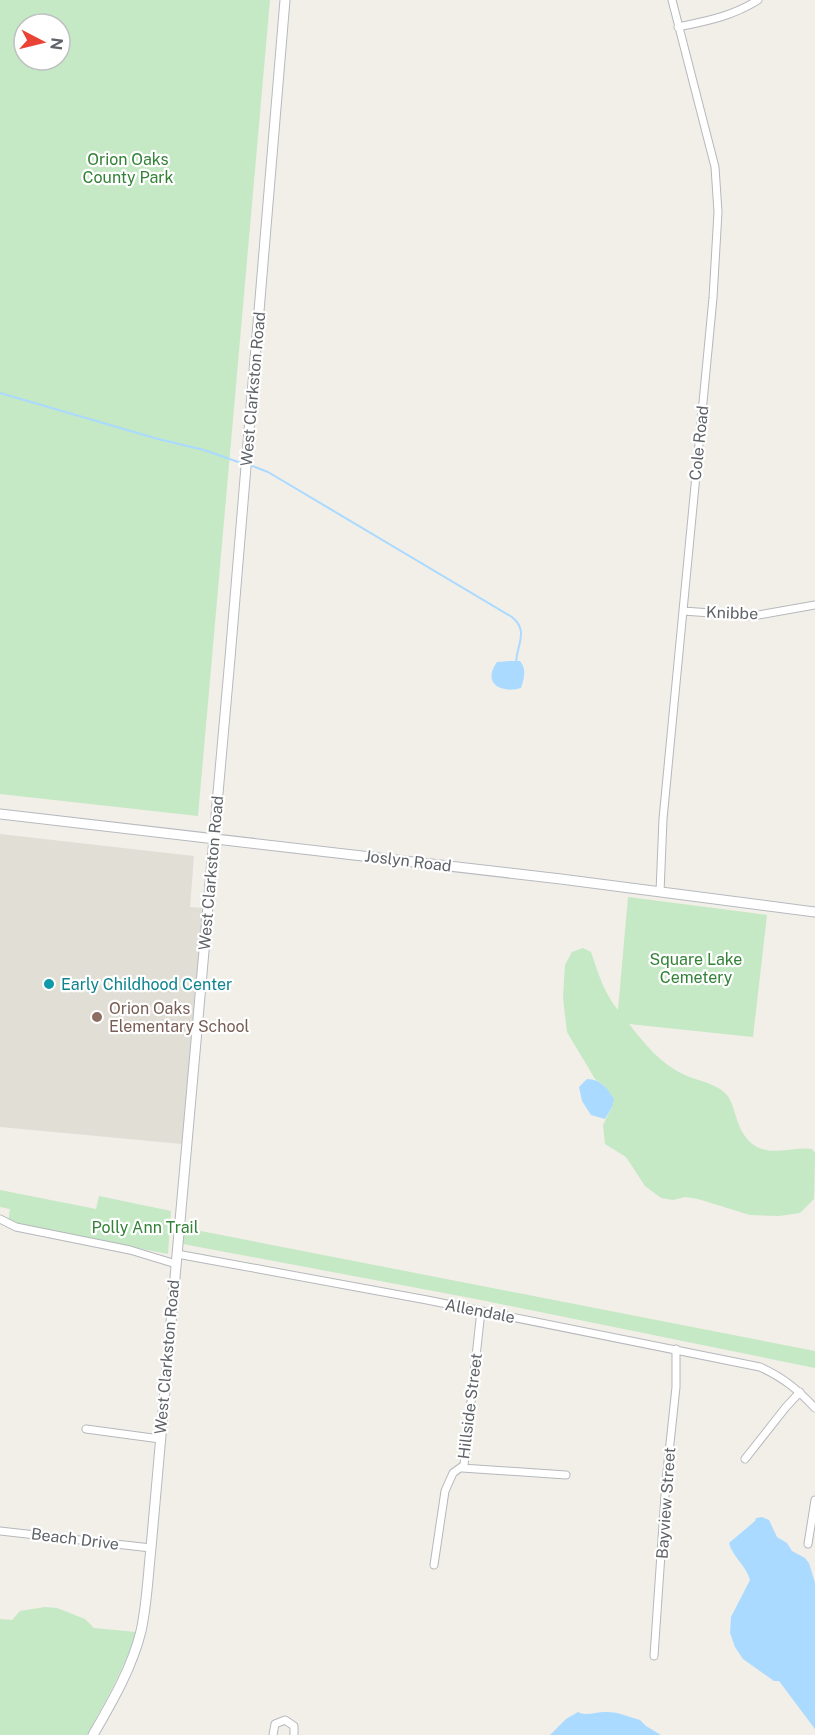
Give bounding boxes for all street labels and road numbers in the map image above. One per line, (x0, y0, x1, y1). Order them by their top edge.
street label: West Clarkston Road (237, 311, 269, 467)
street label: Cole Road (686, 405, 712, 481)
street label: Knibbe (705, 603, 759, 623)
street label: West Clarkston Road (195, 795, 227, 951)
street label: Joslyn Road (363, 846, 453, 876)
street label: West Clarkston Road (151, 1279, 183, 1435)
street label: Allendale (444, 1295, 516, 1327)
street label: Hillside Street (454, 1352, 486, 1460)
street label: Bayview Street (653, 1446, 679, 1560)
street label: Beach Drive (30, 1524, 120, 1554)

